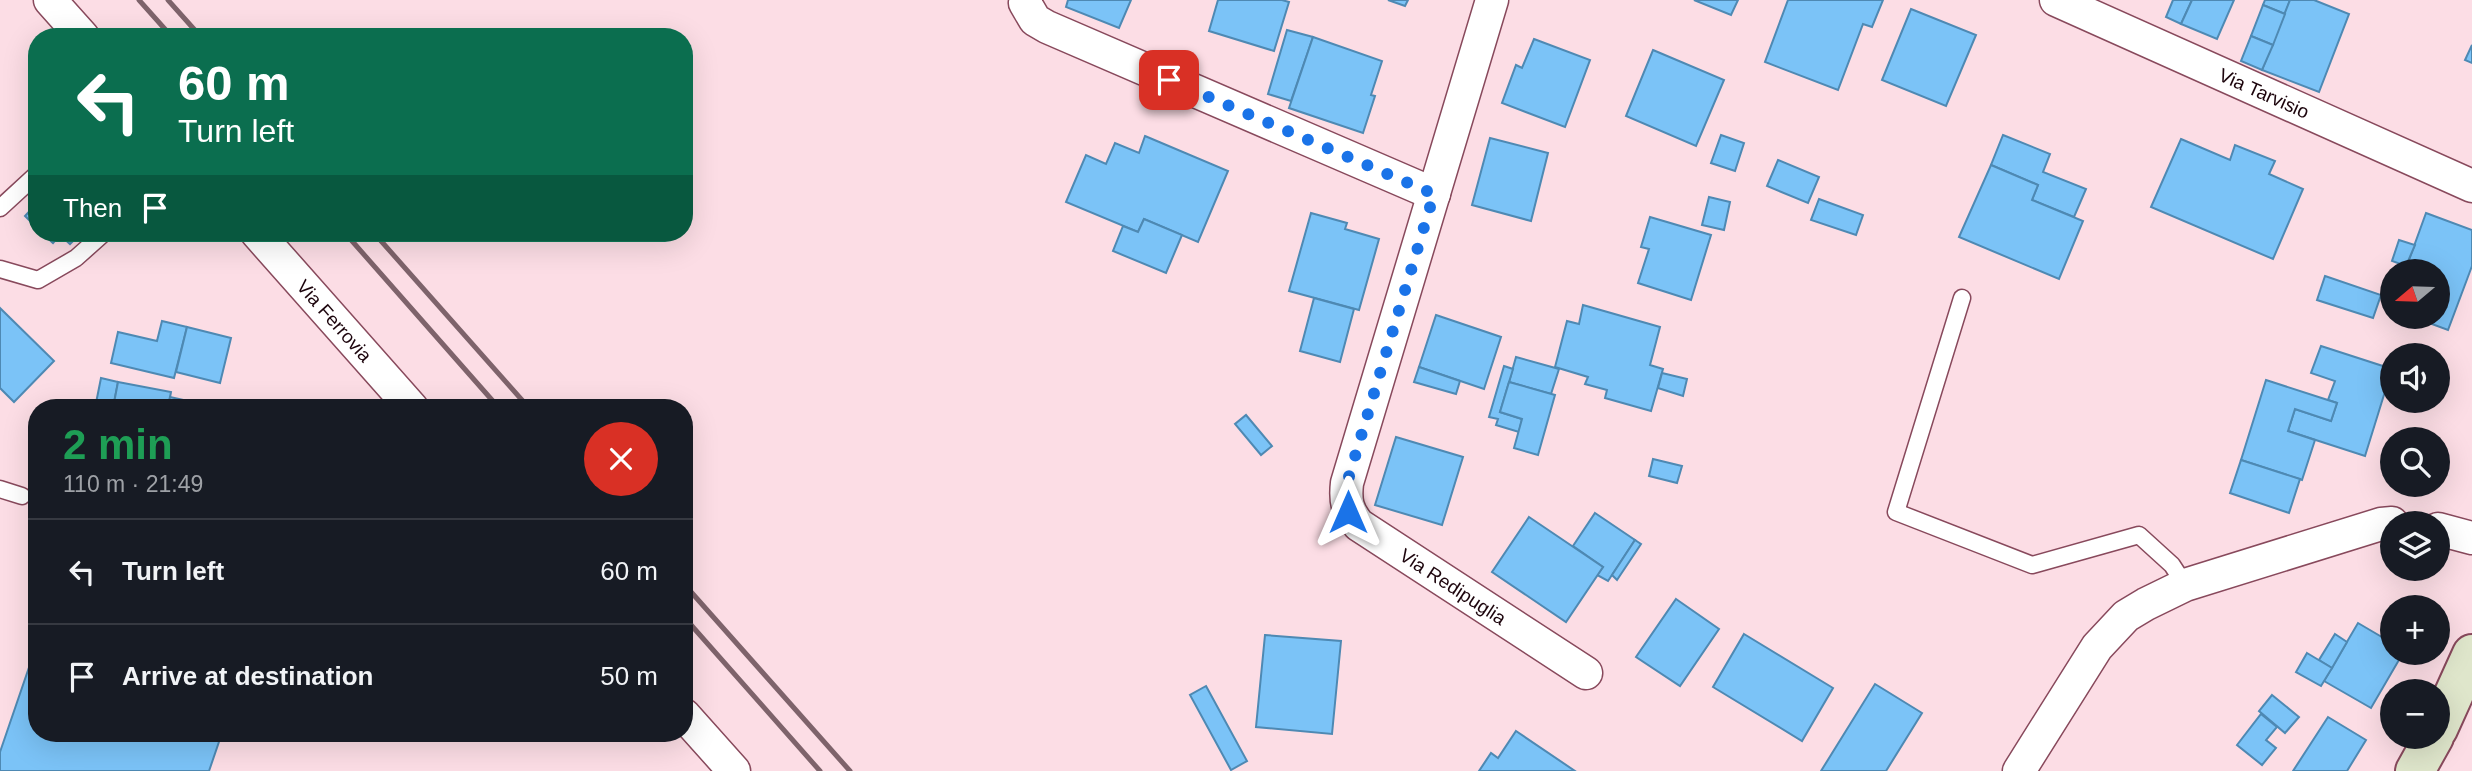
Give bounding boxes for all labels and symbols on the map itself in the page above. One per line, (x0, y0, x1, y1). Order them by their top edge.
pin (1139, 50, 1199, 110)
street label: Via Tarvisio (2216, 64, 2312, 123)
north arrow (2380, 259, 2450, 329)
street label: Via Ferrovia (292, 276, 376, 366)
position arrow (1311, 475, 1385, 549)
street label: Via Redipuglia (1396, 545, 1510, 629)

